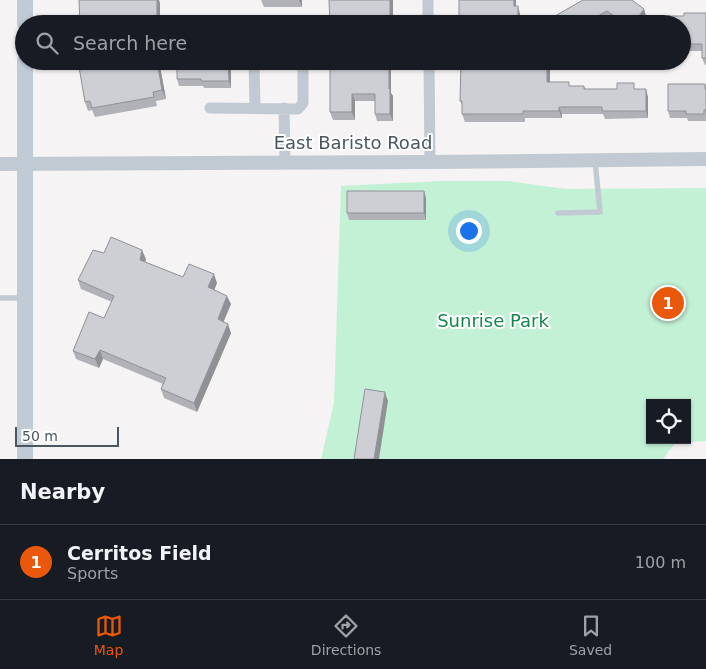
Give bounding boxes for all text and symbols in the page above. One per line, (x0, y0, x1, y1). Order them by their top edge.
search box (15, 15, 691, 70)
icon: search (33, 29, 61, 57)
text: Search here (73, 32, 187, 54)
street label: East Baristo Road (274, 132, 432, 153)
your location (456, 218, 482, 244)
pin: 1 (652, 284, 684, 322)
park label: Sunrise Park (437, 310, 549, 331)
map controls (646, 399, 691, 444)
button: locate (646, 399, 691, 444)
scale bar (15, 424, 119, 447)
text: 50 m (22, 428, 58, 444)
text: Nearby (20, 480, 105, 504)
text: Cerritos Field (67, 542, 212, 564)
text: 1 (30, 553, 42, 572)
text: 100 m (635, 553, 686, 572)
text: Sports (67, 564, 118, 583)
tab: Map (94, 612, 123, 658)
tab: Directions (311, 612, 381, 658)
tab: Saved (569, 612, 612, 658)

